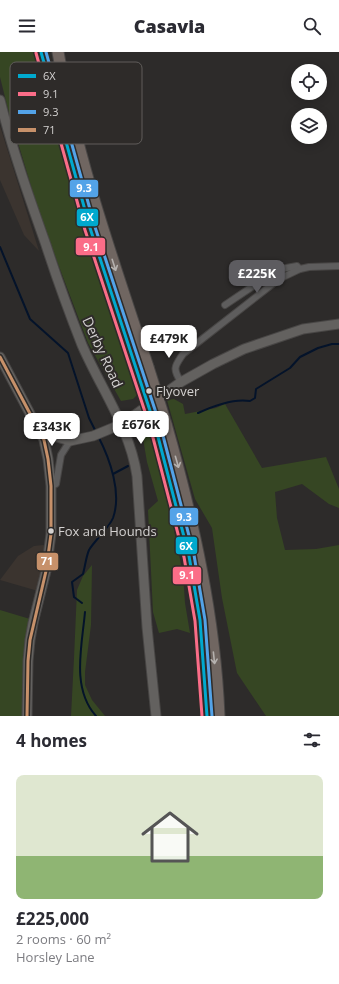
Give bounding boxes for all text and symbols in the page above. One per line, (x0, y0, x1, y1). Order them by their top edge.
text: Casavia (134, 14, 205, 38)
icon: menu (16, 15, 38, 37)
icon: search (301, 15, 323, 37)
legend (10, 62, 142, 144)
map controls (291, 64, 327, 144)
button: locate (291, 64, 327, 100)
text: 6X (43, 68, 56, 83)
text: 9.1 (43, 86, 58, 101)
text: 9.3 (43, 104, 58, 119)
button: layers (291, 108, 327, 144)
text: 71 (43, 122, 56, 137)
line badge: 9.3 (69, 179, 99, 198)
text: 9.3 (76, 180, 92, 195)
line badge: 6X (76, 208, 99, 227)
text: 6X (80, 209, 94, 224)
line badge: 9.1 (75, 237, 106, 256)
text: 9.1 (83, 239, 99, 254)
one-way arrow (111, 259, 118, 272)
pin: £225K (229, 260, 285, 294)
text: £225K (238, 264, 276, 282)
street label: Derby Road (78, 313, 128, 391)
pin: £479K (141, 325, 197, 359)
text: £479K (150, 329, 188, 347)
place label: Flyover (156, 382, 200, 400)
marker: Flyover (144, 386, 154, 396)
pin: £676K (113, 411, 169, 445)
pin: £343K (24, 413, 80, 447)
text: £676K (122, 415, 160, 433)
text: £343K (33, 417, 71, 435)
one-way arrow (174, 455, 181, 468)
line badge: 9.3 (169, 507, 199, 526)
text: 9.3 (176, 509, 192, 524)
place label: Fox and Hounds (58, 522, 157, 540)
marker: Fox and Hounds (46, 526, 56, 536)
line badge: 6X (175, 536, 198, 555)
text: 6X (179, 538, 193, 553)
line badge: 71 (36, 552, 59, 571)
text: 71 (41, 553, 53, 568)
line badge: 9.1 (172, 566, 202, 585)
text: 9.1 (179, 567, 195, 582)
one-way arrow (210, 651, 218, 664)
text: 4 homes (16, 729, 87, 752)
icon: filters (301, 729, 323, 751)
icon: home (134, 801, 206, 873)
text: £225,000 (16, 907, 89, 930)
text: 2 rooms · 60 m² (16, 930, 111, 948)
text: Horsley Lane (16, 948, 95, 966)

